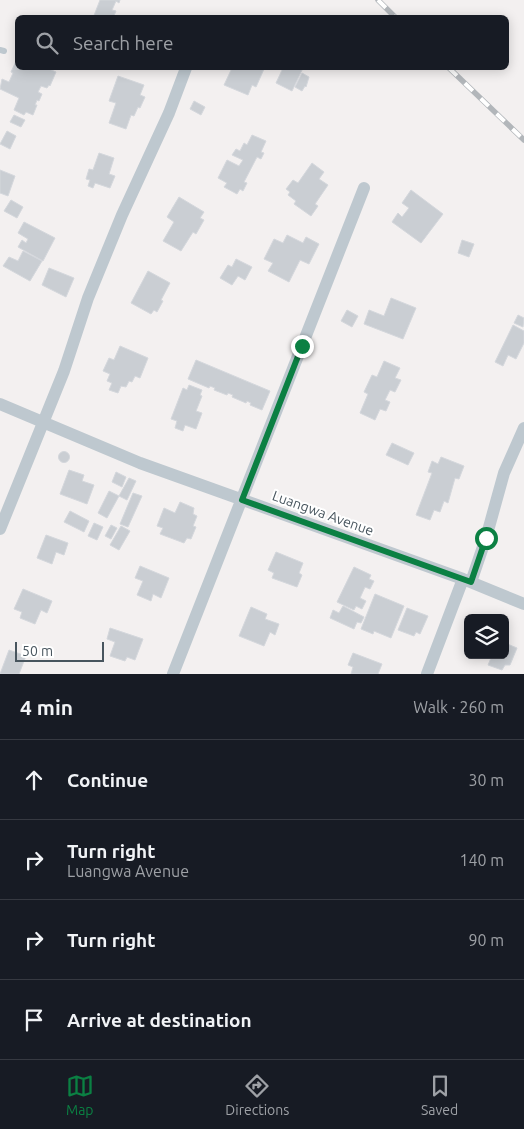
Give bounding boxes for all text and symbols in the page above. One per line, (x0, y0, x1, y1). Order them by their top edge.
search box (15, 15, 509, 70)
icon: search (33, 29, 61, 57)
text: Search here (73, 32, 173, 54)
route end (291, 335, 314, 358)
street label: Luangwa Avenue (270, 487, 376, 539)
route start (475, 527, 498, 550)
map controls (464, 614, 509, 659)
button: layers (464, 614, 509, 659)
scale bar (15, 639, 104, 662)
text: 50 m (22, 643, 53, 659)
text: 4 min (20, 695, 73, 719)
text: Walk · 260 m (413, 698, 504, 716)
icon: ahead (20, 766, 48, 794)
text: Continue (67, 769, 148, 791)
text: 30 m (468, 771, 504, 789)
text: Turn right (67, 840, 155, 862)
icon: right (20, 846, 48, 874)
text: 140 m (459, 851, 504, 869)
text: Luangwa Avenue (67, 862, 189, 880)
icon: right (20, 926, 48, 954)
text: Turn right (67, 929, 155, 951)
text: 90 m (468, 931, 504, 949)
icon: arrive (20, 1006, 48, 1034)
text: Arrive at destination (67, 1009, 252, 1031)
tab: Map (66, 1072, 94, 1118)
tab: Directions (225, 1072, 289, 1118)
tab: Saved (421, 1072, 458, 1118)

